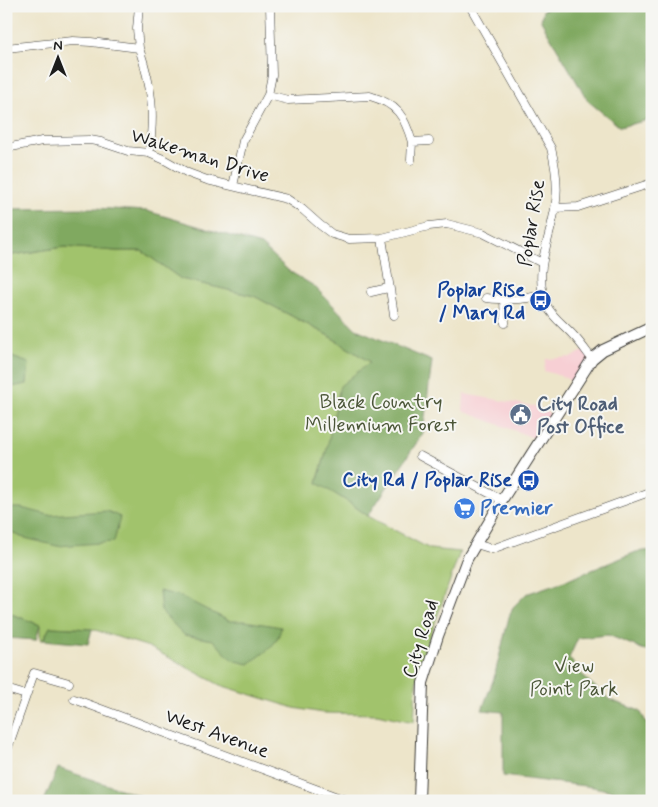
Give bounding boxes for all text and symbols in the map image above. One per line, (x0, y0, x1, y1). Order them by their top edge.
north arrow (32, 32, 82, 82)
text: N (53, 37, 63, 55)
street label: Wakeman Drive (128, 122, 272, 190)
street label: Poplar Rise (512, 177, 552, 268)
place label: Poplar Rise / Mary Rd (437, 277, 525, 327)
bus stop icon: Poplar Rise / Mary Rd (529, 289, 553, 313)
park label: Black Country Millennium Forest (305, 389, 457, 439)
place label: City Road Post Office (537, 391, 624, 441)
public building icon: City Road Post Office (509, 403, 533, 427)
place label: City Rd / Poplar Rise (342, 467, 512, 494)
bus stop icon: City Rd / Poplar Rise (516, 468, 540, 492)
place label: Premier (480, 495, 554, 522)
supermarket icon: Premier (452, 496, 476, 520)
street label: City Road (396, 596, 446, 682)
park label: View Point Park (530, 653, 618, 703)
street label: West Avenue (161, 703, 273, 765)

